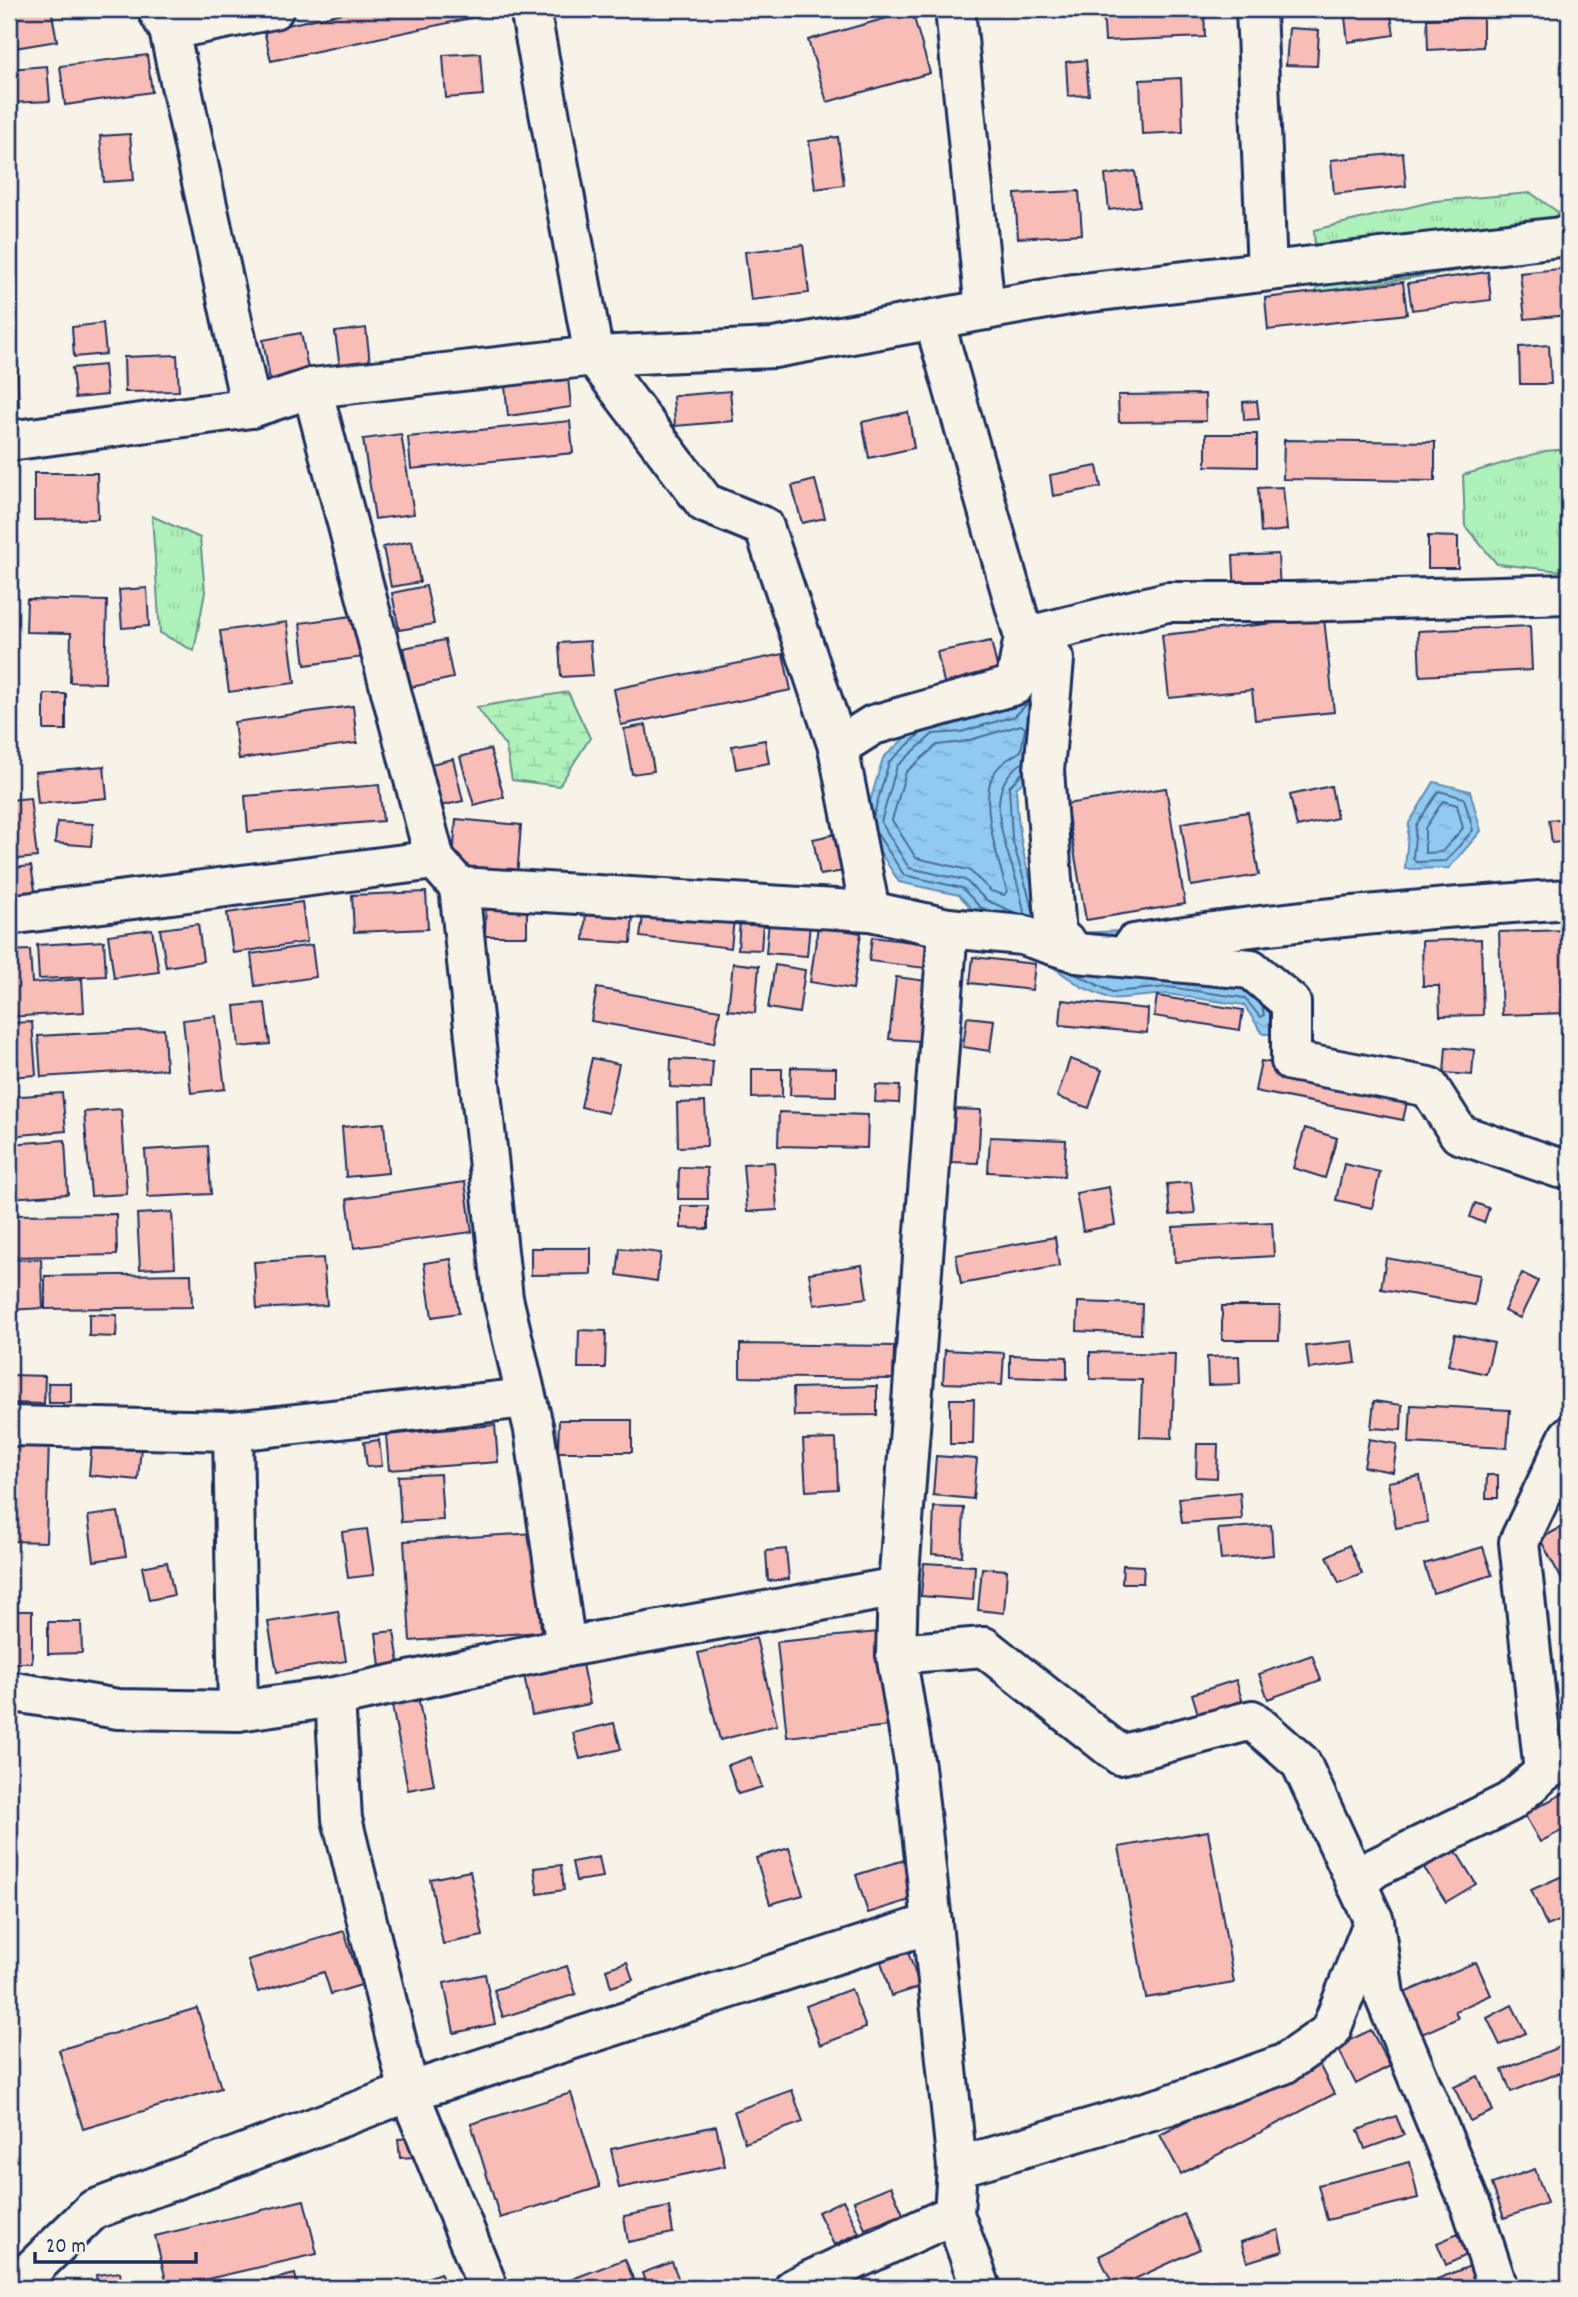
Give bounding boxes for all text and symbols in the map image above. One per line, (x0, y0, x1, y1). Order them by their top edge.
scale bar (35, 2220, 196, 2264)
text: 20 m (46, 2233, 86, 2263)

